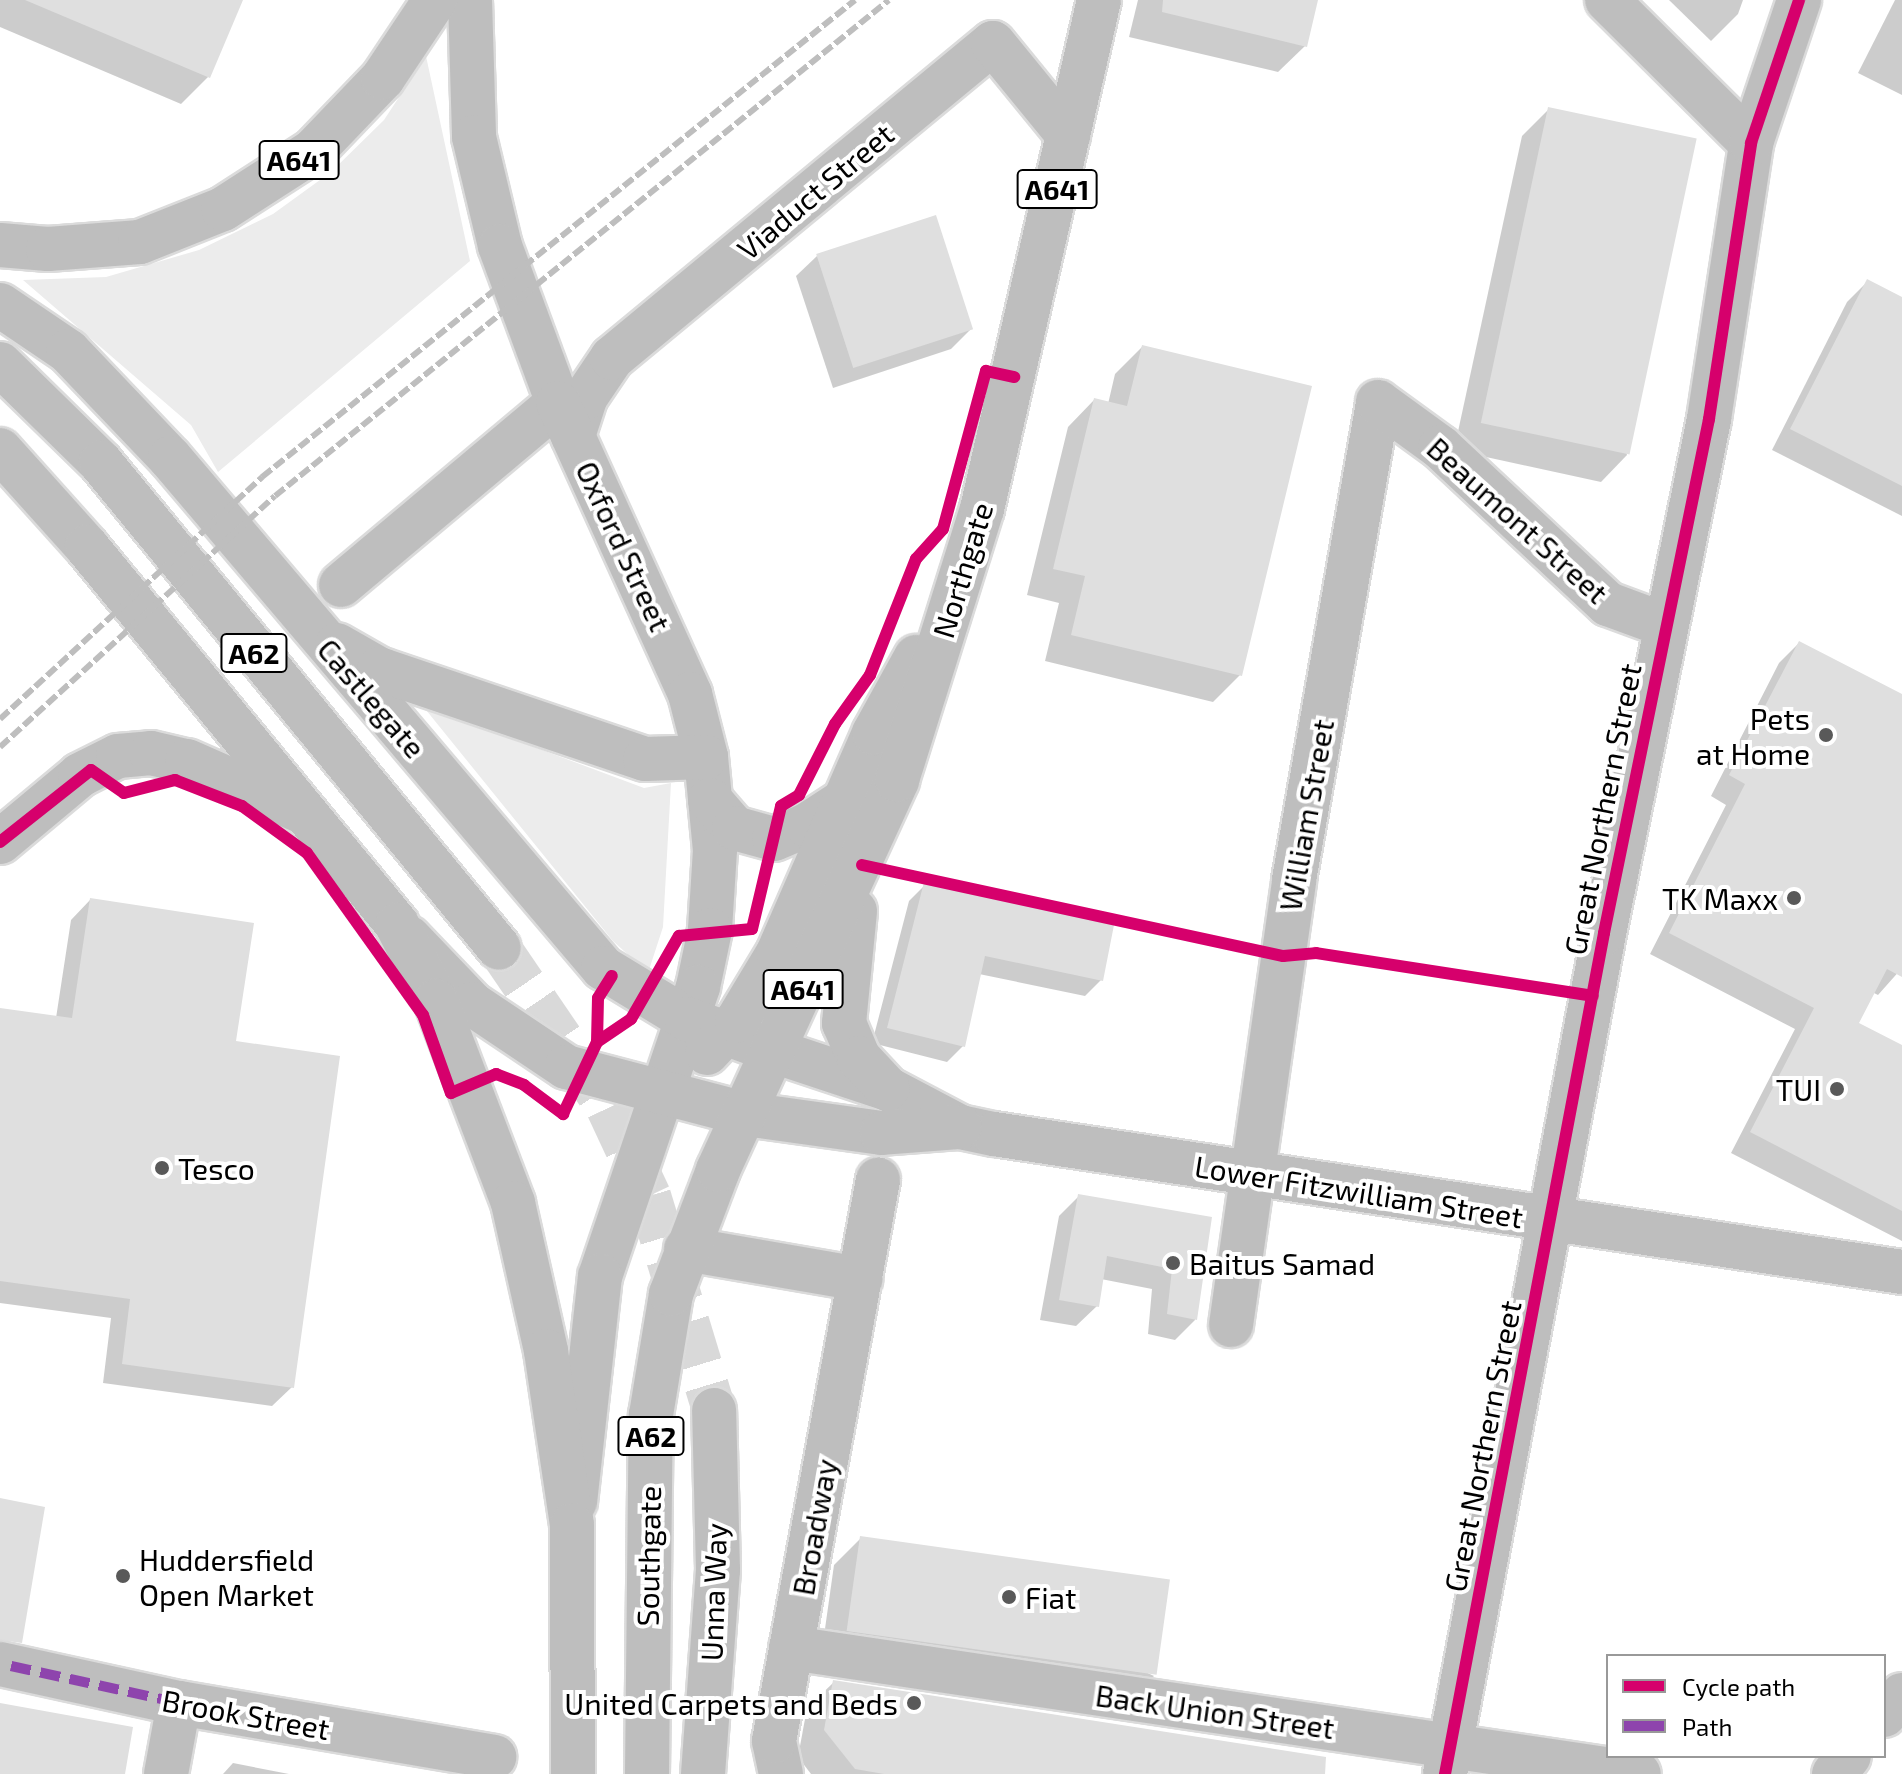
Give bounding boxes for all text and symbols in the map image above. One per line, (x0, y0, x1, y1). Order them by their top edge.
street label: Viaduct Street (730, 115, 900, 267)
road number: A641 (257, 136, 341, 184)
road number: A641 (1015, 165, 1099, 213)
street label: Beaumont Street (1420, 429, 1616, 611)
street label: Oxford Street (569, 455, 679, 637)
street label: Northgate (924, 498, 1000, 642)
road number: A62 (220, 629, 288, 677)
street label: Castlegate (311, 631, 433, 765)
street label: Great Northern Street (1556, 660, 1648, 958)
place label: Pets at Home (1696, 700, 1810, 770)
street label: William Street (1271, 716, 1341, 914)
marker: Pets at Home (1817, 726, 1835, 744)
place label: TK Maxx (1662, 880, 1778, 916)
marker: TK Maxx (1785, 889, 1803, 907)
road number: A641 (761, 965, 845, 1013)
place label: TUI (1776, 1071, 1821, 1107)
marker: TUI (1828, 1080, 1846, 1098)
street label: Lower Fitzwilliam Street (1192, 1147, 1526, 1235)
place label: Tesco (178, 1150, 255, 1186)
marker: Tesco (153, 1159, 171, 1177)
place label: Baitus Samad (1189, 1245, 1375, 1281)
marker: Baitus Samad (1164, 1254, 1182, 1272)
street label: Great Northern Street (1436, 1297, 1528, 1595)
road number: A62 (617, 1412, 685, 1460)
street label: Broadway (784, 1456, 844, 1598)
street label: Southgate (629, 1485, 667, 1627)
street label: Unna Way (693, 1522, 733, 1662)
place label: Huddersfield Open Market (139, 1541, 314, 1612)
marker: Huddersfield Open Market (114, 1567, 132, 1585)
place label: Fiat (1025, 1579, 1077, 1615)
marker: Fiat (1000, 1588, 1018, 1606)
legend (1606, 1654, 1886, 1758)
text: Cycle path (1682, 1672, 1795, 1701)
street label: Back Union Street (1093, 1676, 1337, 1746)
street label: Brook Street (159, 1682, 333, 1746)
place label: United Carpets and Beds (564, 1685, 898, 1721)
marker: United Carpets and Beds (905, 1694, 923, 1712)
text: Path (1682, 1712, 1732, 1741)

